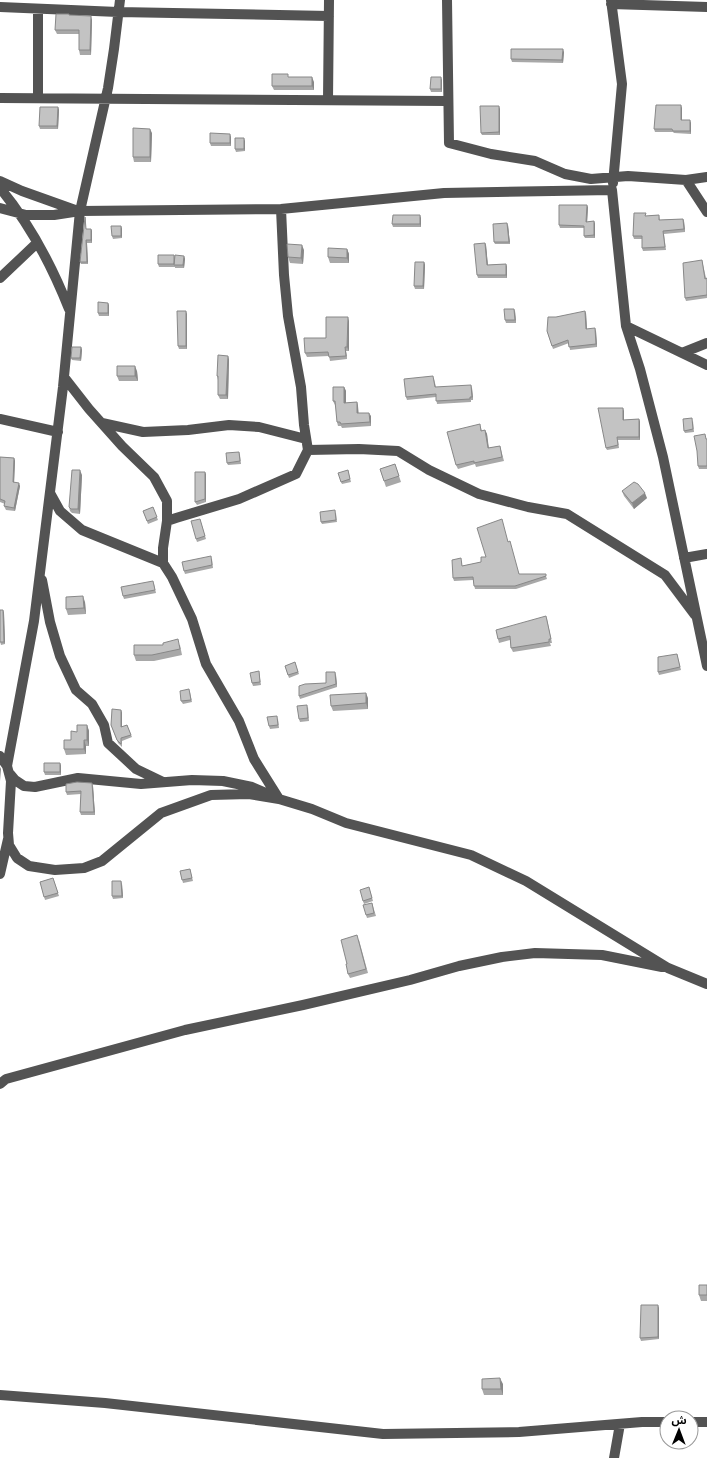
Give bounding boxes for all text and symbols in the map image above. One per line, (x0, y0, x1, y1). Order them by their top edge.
north arrow (659, 1410, 699, 1450)
text: ش (672, 1414, 687, 1427)

